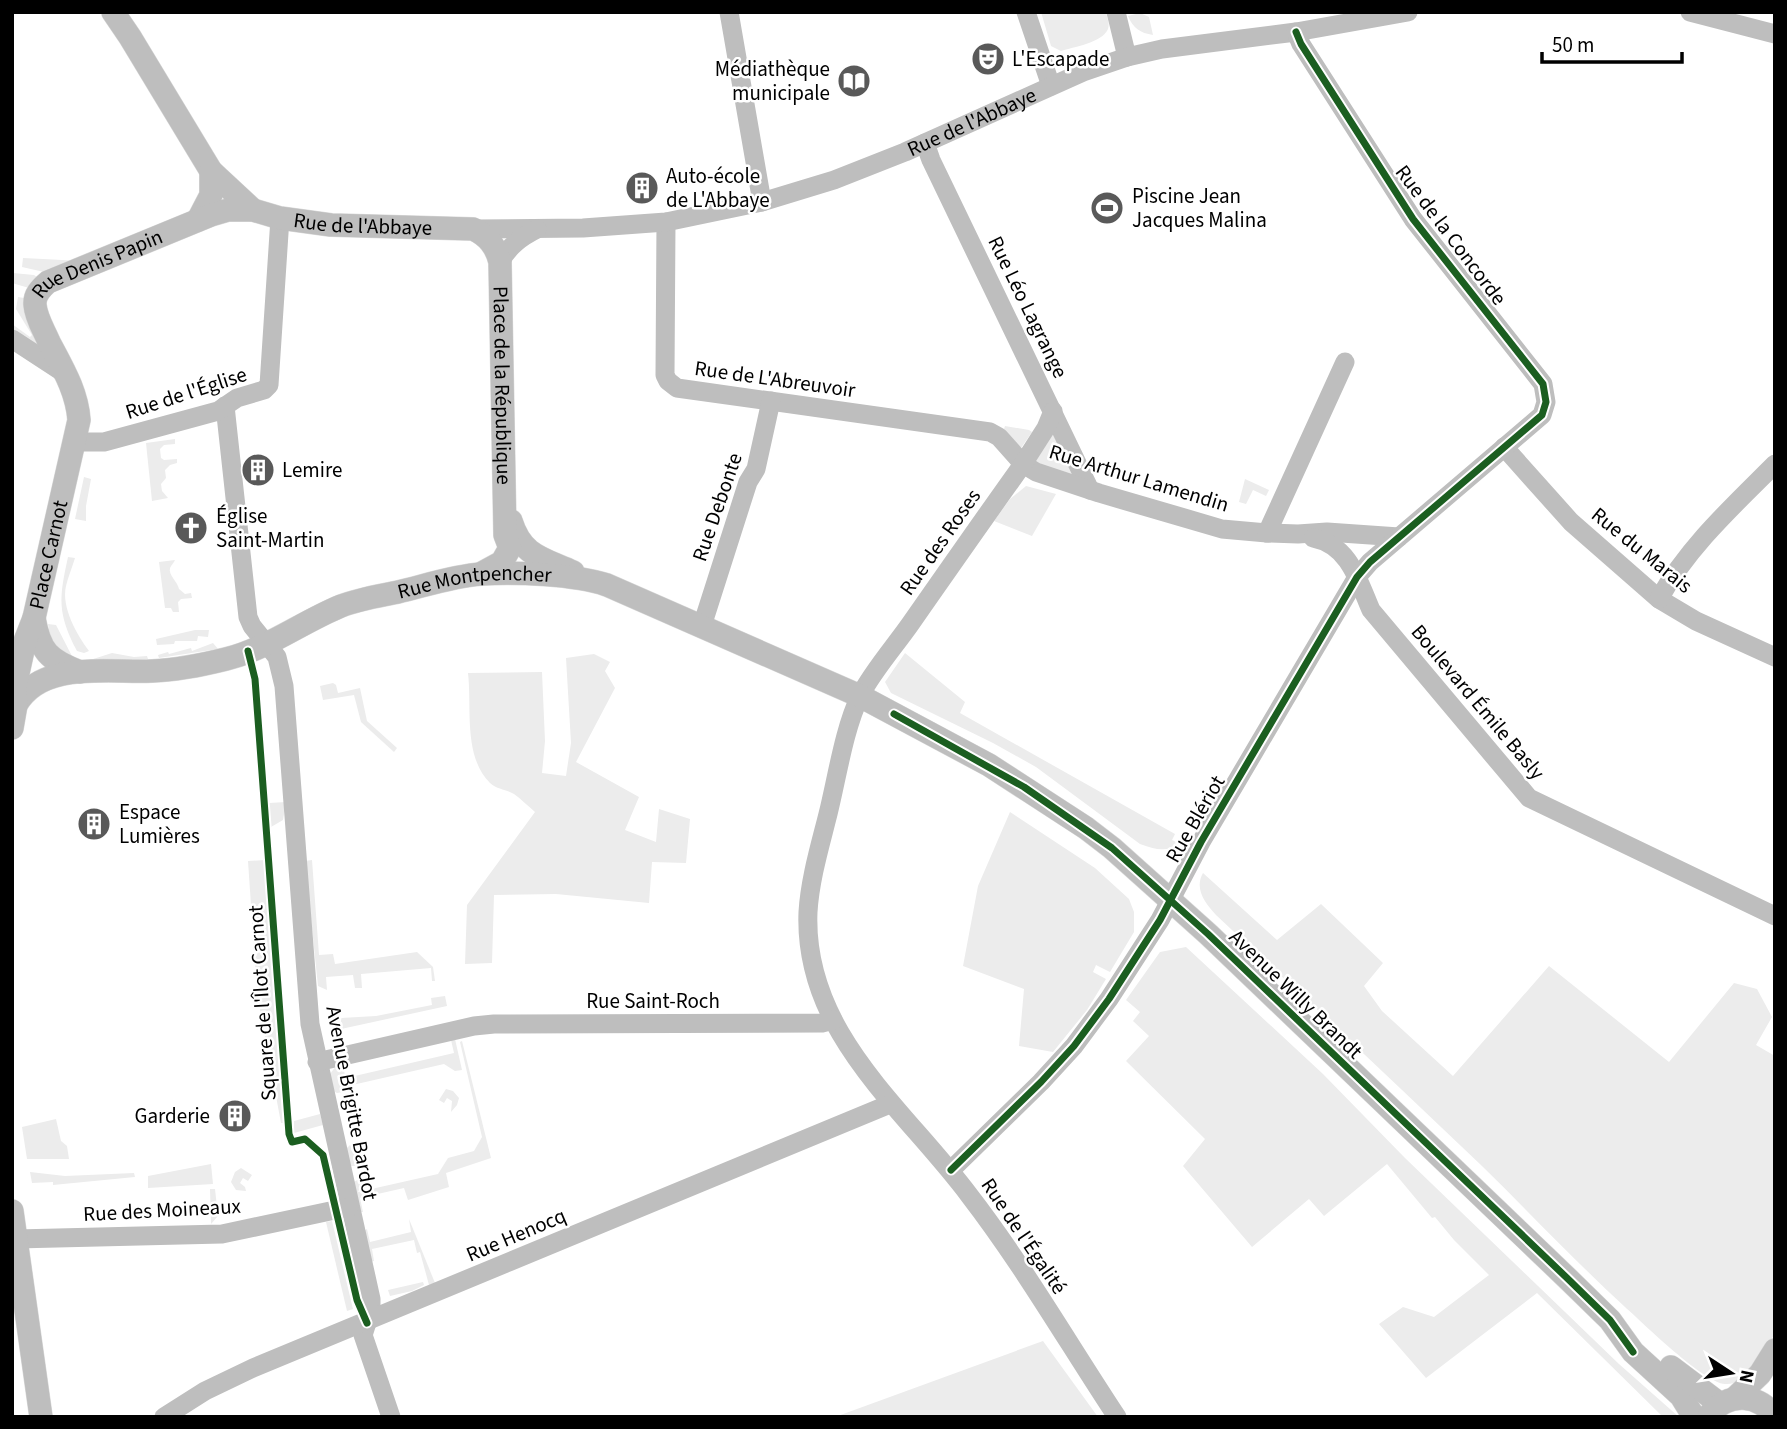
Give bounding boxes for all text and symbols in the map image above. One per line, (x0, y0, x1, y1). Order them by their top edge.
scale bar (1542, 21, 1682, 65)
text: 50 m (1552, 30, 1594, 60)
theatre icon: L'Escapade (969, 40, 1007, 78)
place label: L'Escapade (1012, 44, 1109, 74)
place label: Médiathèque municipale (715, 54, 830, 108)
library icon: Médiathèque municipale (835, 62, 873, 100)
street label: Rue de l'Abbaye (902, 80, 1041, 164)
street label: Rue de la Concorde (1388, 159, 1514, 311)
place label: Auto-école de L'Abbaye (666, 161, 770, 215)
building icon: Auto-école de L'Abbaye (623, 169, 661, 207)
place label: Piscine Jean Jacques Malina (1132, 181, 1267, 235)
sports icon: Piscine Jean Jacques Malina (1088, 189, 1126, 227)
street label: Rue de l'Abbaye (292, 205, 433, 243)
street label: Rue Denis Papin (24, 221, 167, 304)
street label: Rue Léo Lagrange (981, 231, 1075, 383)
street label: Place de la République (485, 286, 519, 485)
street label: Rue de L'Abreuvoir (693, 353, 858, 405)
street label: Rue de l'Église (121, 359, 251, 427)
street label: Rue Arthur Lamendin (1045, 436, 1233, 520)
street label: Rue Debonte (684, 449, 750, 565)
building icon: Lemire (239, 451, 277, 489)
place label: Lemire (282, 455, 342, 485)
street label: Rue des Roses (892, 482, 988, 601)
street label: Place Carnot (21, 497, 75, 612)
street label: Rue du Marais (1585, 500, 1699, 600)
place label: Église Saint-Martin (216, 501, 324, 555)
church icon: Église Saint-Martin (172, 509, 210, 547)
street label: Rue Montpencher (394, 558, 553, 607)
street label: Boulevard Émile Basly (1404, 618, 1552, 786)
street label: Rue Blériot (1158, 770, 1232, 868)
place label: Espace Lumières (119, 797, 200, 851)
building icon: Espace Lumières (75, 805, 113, 843)
street label: Square de l'Îlot Carnot (240, 904, 284, 1102)
street label: Avenue Willy Brandt (1223, 922, 1369, 1066)
street label: Rue Saint-Roch (586, 986, 720, 1016)
street label: Avenue Brigitte Bardot (318, 1003, 386, 1203)
building icon: Garderie (216, 1097, 254, 1135)
place label: Garderie (134, 1101, 210, 1131)
street label: Rue de l'Égalité (974, 1172, 1074, 1300)
street label: Rue des Moineaux (82, 1191, 242, 1229)
street label: Rue Henocq (461, 1201, 571, 1269)
north arrow (1696, 1338, 1766, 1408)
text: N (1732, 1367, 1761, 1385)

